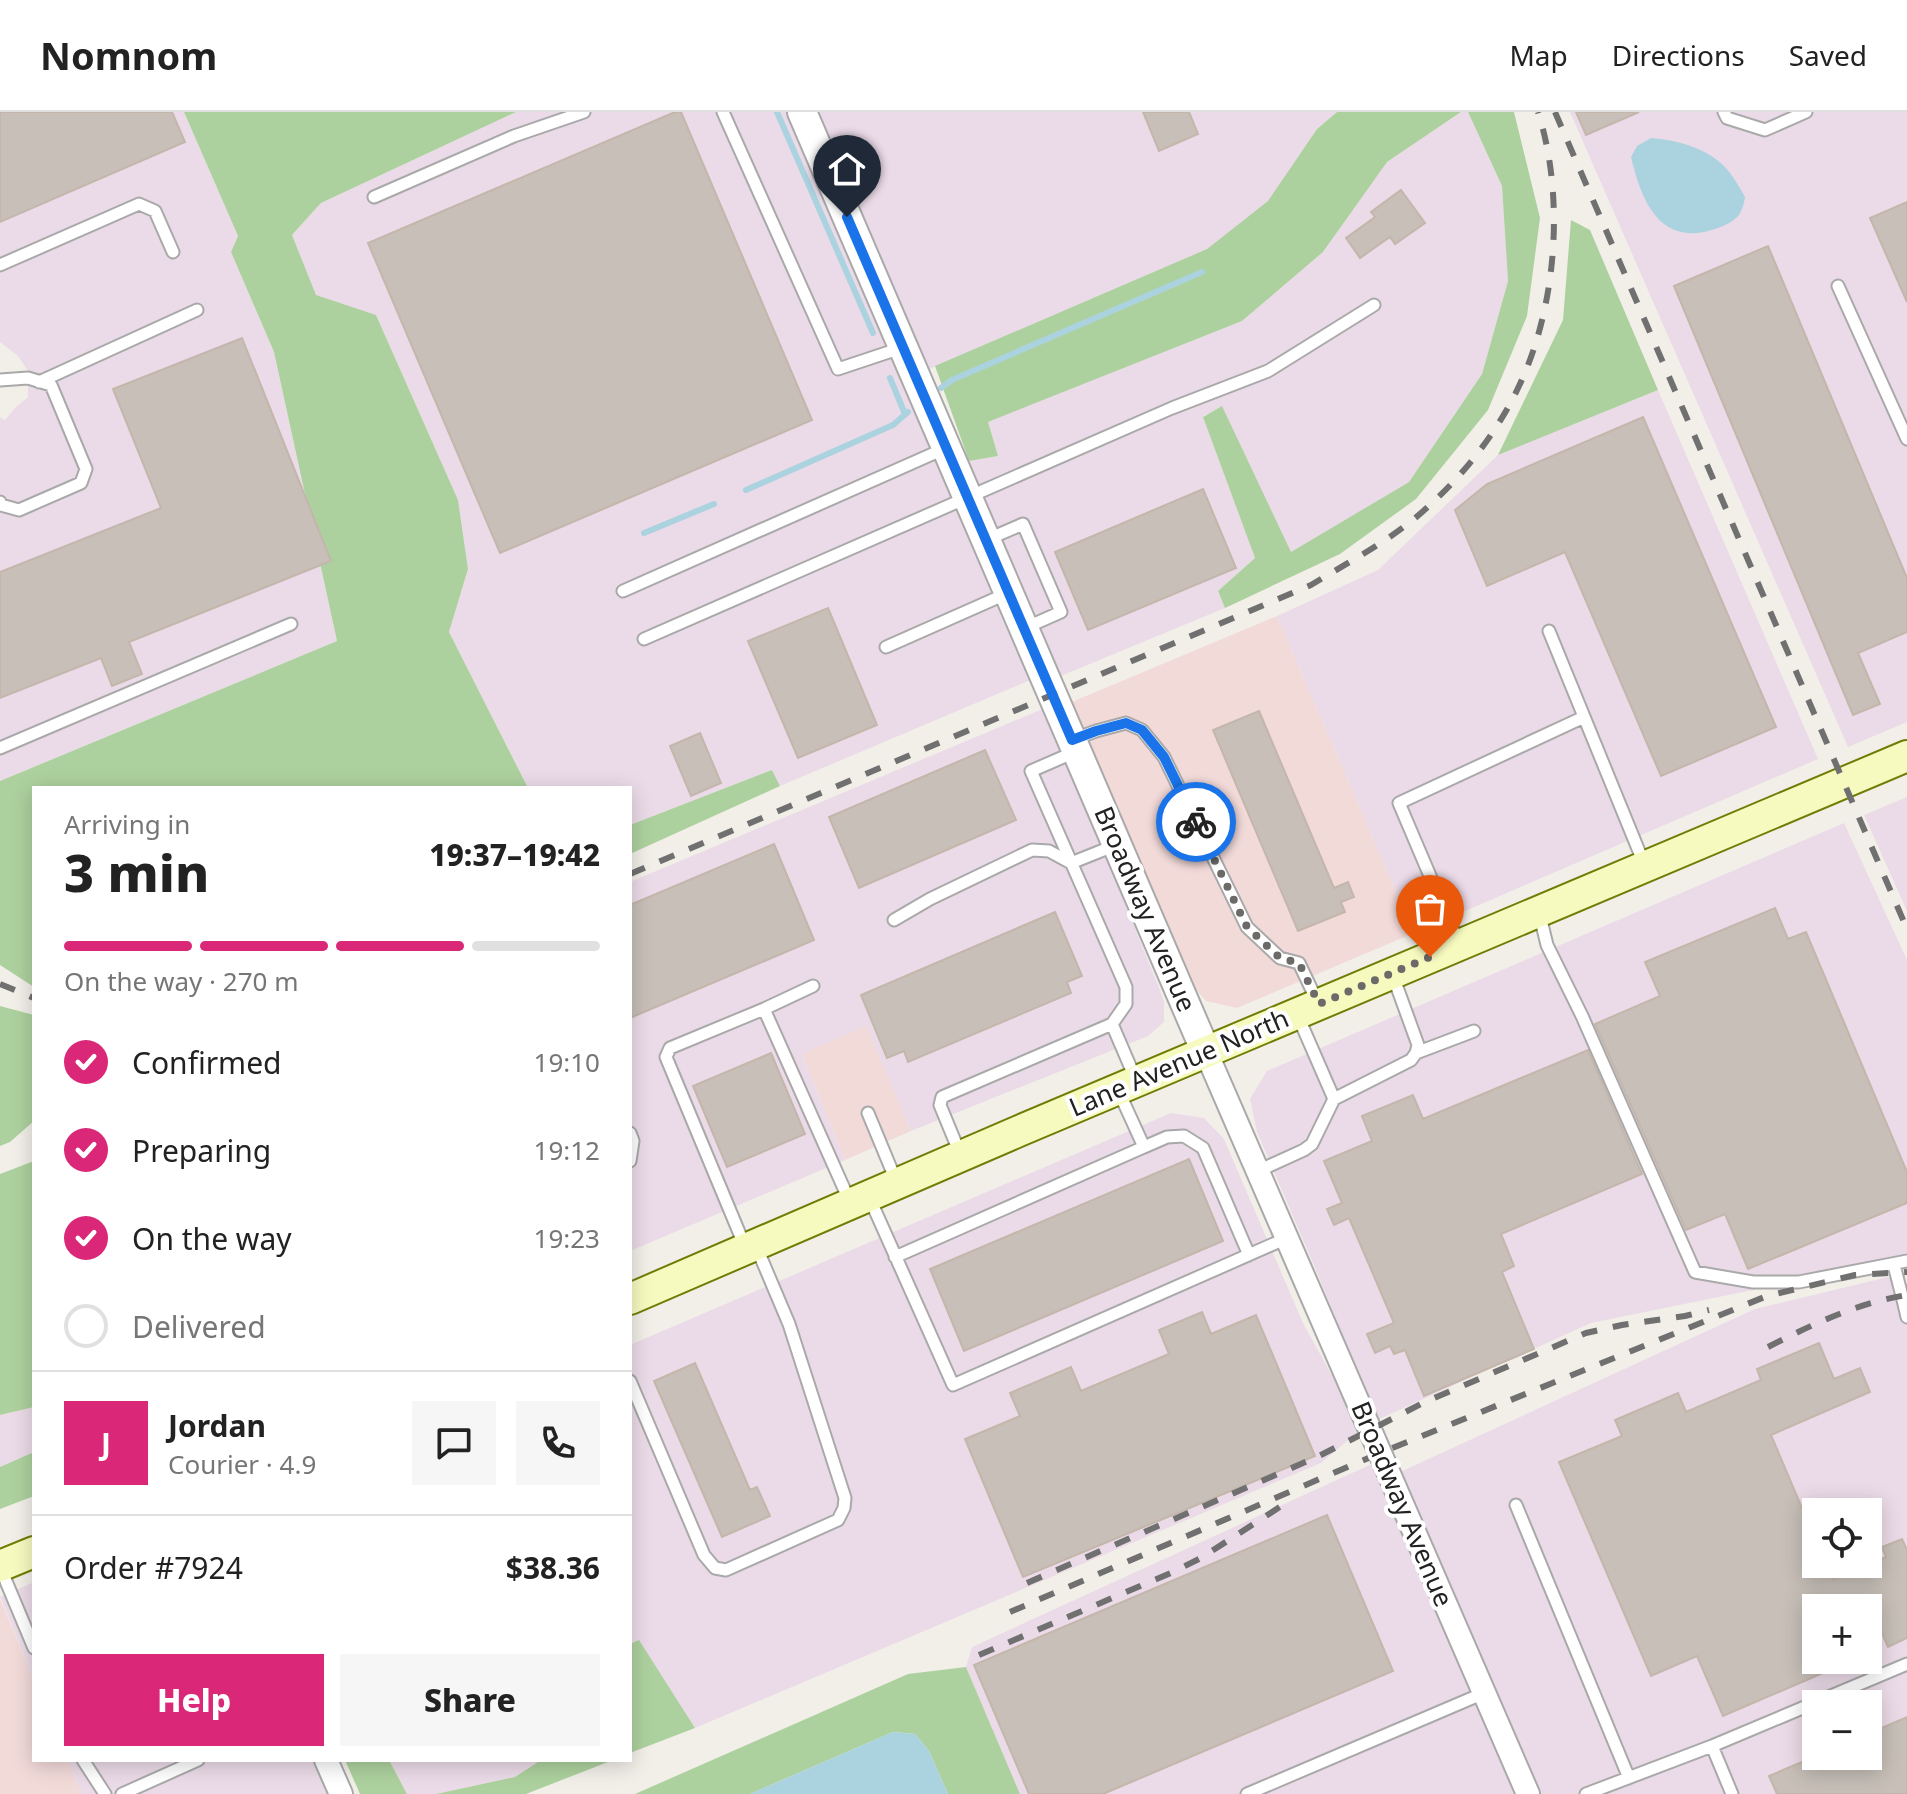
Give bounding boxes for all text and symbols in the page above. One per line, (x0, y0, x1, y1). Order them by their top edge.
text: Nomnom (40, 29, 217, 81)
text: Map (1509, 36, 1568, 74)
text: Directions (1612, 36, 1745, 74)
text: Saved (1789, 36, 1867, 74)
pin (813, 135, 881, 217)
icon: home (825, 147, 869, 191)
courier (1156, 782, 1236, 862)
street label: Broadway Avenue (1086, 800, 1205, 1017)
icon: bike (1174, 800, 1218, 844)
text: Arriving in (64, 806, 190, 842)
text: 19:37–19:42 (429, 834, 600, 875)
text: 3 min (64, 836, 209, 907)
pin (1396, 875, 1464, 957)
icon: bag (1408, 887, 1452, 931)
text: On the way · 270 m (64, 963, 298, 999)
street label: Lane Avenue North (1063, 1000, 1294, 1125)
icon: check (64, 1040, 108, 1084)
text: Confirmed (132, 1042, 282, 1083)
text: 19:10 (534, 1044, 600, 1080)
icon: check (64, 1128, 108, 1172)
text: Preparing (132, 1130, 271, 1171)
text: 19:12 (534, 1132, 600, 1168)
icon: check (64, 1216, 108, 1260)
text: On the way (132, 1218, 292, 1259)
text: 19:23 (534, 1220, 600, 1256)
text: Delivered (132, 1306, 266, 1347)
street label: Broadway Avenue (1343, 1395, 1462, 1612)
button: chat (412, 1401, 496, 1485)
button: phone (516, 1401, 600, 1485)
text: Jordan (168, 1405, 266, 1446)
text: J (101, 1423, 111, 1464)
text: Courier · 4.9 (168, 1446, 316, 1482)
map controls (1802, 1498, 1882, 1770)
button: locate (1802, 1498, 1882, 1578)
text: Order #7924 (64, 1547, 243, 1588)
text: $38.36 (506, 1547, 600, 1588)
button: + (1802, 1594, 1882, 1674)
button: Help (64, 1654, 324, 1746)
button: Share (340, 1654, 600, 1746)
button: − (1802, 1690, 1882, 1770)

